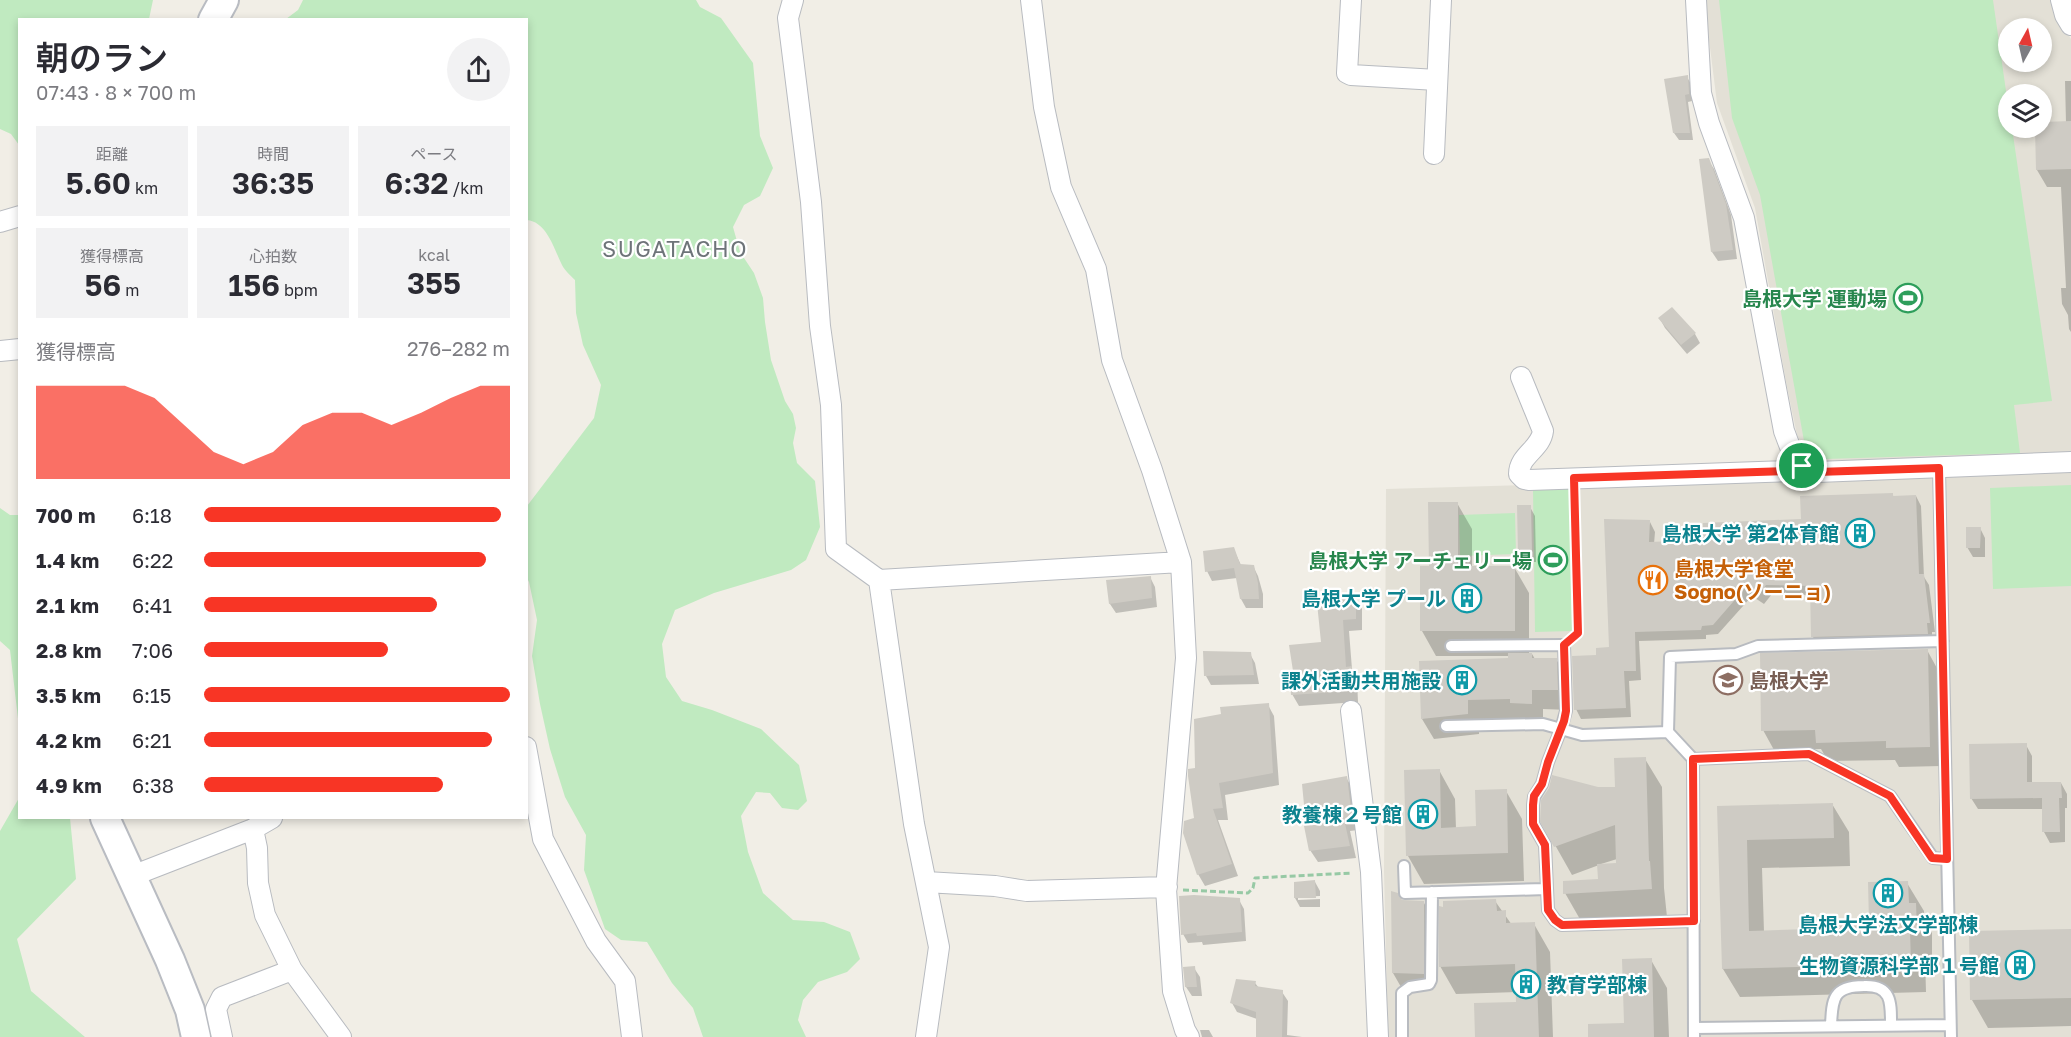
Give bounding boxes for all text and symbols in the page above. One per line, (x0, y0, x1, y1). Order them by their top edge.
north arrow (1998, 18, 2052, 72)
map controls (1998, 18, 2052, 138)
text: 朝のラン (36, 38, 168, 77)
button: share (447, 38, 510, 101)
text: 07:43 · 8 × 700 m (36, 80, 196, 104)
button: layers (1998, 84, 2052, 138)
text: 距離 (96, 144, 128, 164)
text: 時間 (257, 144, 289, 164)
text: ペース (410, 144, 458, 164)
text: 5.60 (66, 165, 131, 201)
text: 36:35 (232, 165, 314, 201)
text: 6:32 (384, 165, 449, 201)
text: km (131, 178, 158, 198)
text: /km (449, 178, 484, 198)
district label: SUGATACHO (602, 235, 748, 262)
text: kcal (418, 245, 450, 265)
text: 獲得標高 (80, 246, 144, 266)
text: 心拍数 (249, 246, 297, 266)
text: 355 (407, 265, 461, 301)
text: 56 (85, 267, 121, 303)
text: 156 (228, 267, 280, 303)
text: m (121, 280, 139, 300)
text: bpm (280, 280, 318, 300)
sports icon: 島根大学 運動場 (1892, 282, 1924, 314)
place label: 島根大学 運動場 (1742, 286, 1887, 310)
text: 276–282 m (407, 336, 510, 360)
text: 獲得標高 (36, 339, 116, 363)
pin (1776, 440, 1827, 491)
icon: arrive (1785, 449, 1818, 482)
text: 700 m (36, 503, 95, 527)
text: 6:18 (132, 503, 172, 527)
building icon: 島根大学 第2体育館 (1844, 517, 1876, 549)
place label: 島根大学 第2体育館 (1662, 521, 1839, 545)
sports icon: 島根大学 アーチェリー場 (1537, 544, 1569, 576)
text: 1.4 km (36, 548, 99, 572)
text: 6:22 (132, 548, 173, 572)
place label: 島根大学 アーチェリー場 (1308, 548, 1532, 572)
place label: 島根大学食堂 Sogno(ソーニョ) (1674, 556, 1831, 603)
restaurant icon: 島根大学食堂 Sogno(ソーニョ) (1637, 564, 1669, 596)
building icon: 島根大学 プール (1451, 582, 1483, 614)
place label: 島根大学 プール (1301, 586, 1446, 610)
text: 2.1 km (36, 593, 99, 617)
text: 6:41 (132, 593, 172, 617)
text: 2.8 km (36, 638, 102, 662)
text: 7:06 (132, 638, 173, 662)
building icon: 課外活動共用施設 (1446, 664, 1478, 696)
school or university icon: 島根大学 (1712, 664, 1744, 696)
place label: 課外活動共用施設 (1281, 668, 1441, 692)
place label: 島根大学 (1749, 668, 1829, 692)
text: 3.5 km (36, 683, 101, 707)
text: 6:15 (132, 683, 171, 707)
text: 4.2 km (36, 728, 101, 752)
text: 6:21 (132, 728, 171, 752)
text: 4.9 km (36, 773, 102, 797)
text: 6:38 (132, 773, 174, 797)
building icon: 教養棟２号館 (1407, 798, 1439, 830)
place label: 教養棟２号館 (1282, 802, 1402, 826)
building icon: 島根大学法文学部棟 (1872, 877, 1904, 909)
place label: 島根大学法文学部棟 (1798, 912, 1978, 936)
building icon: 生物資源科学部１号館 (2004, 949, 2036, 981)
place label: 生物資源科学部１号館 (1799, 953, 1999, 977)
building icon: 教育学部棟 (1510, 968, 1542, 1000)
place label: 教育学部棟 (1547, 972, 1647, 996)

